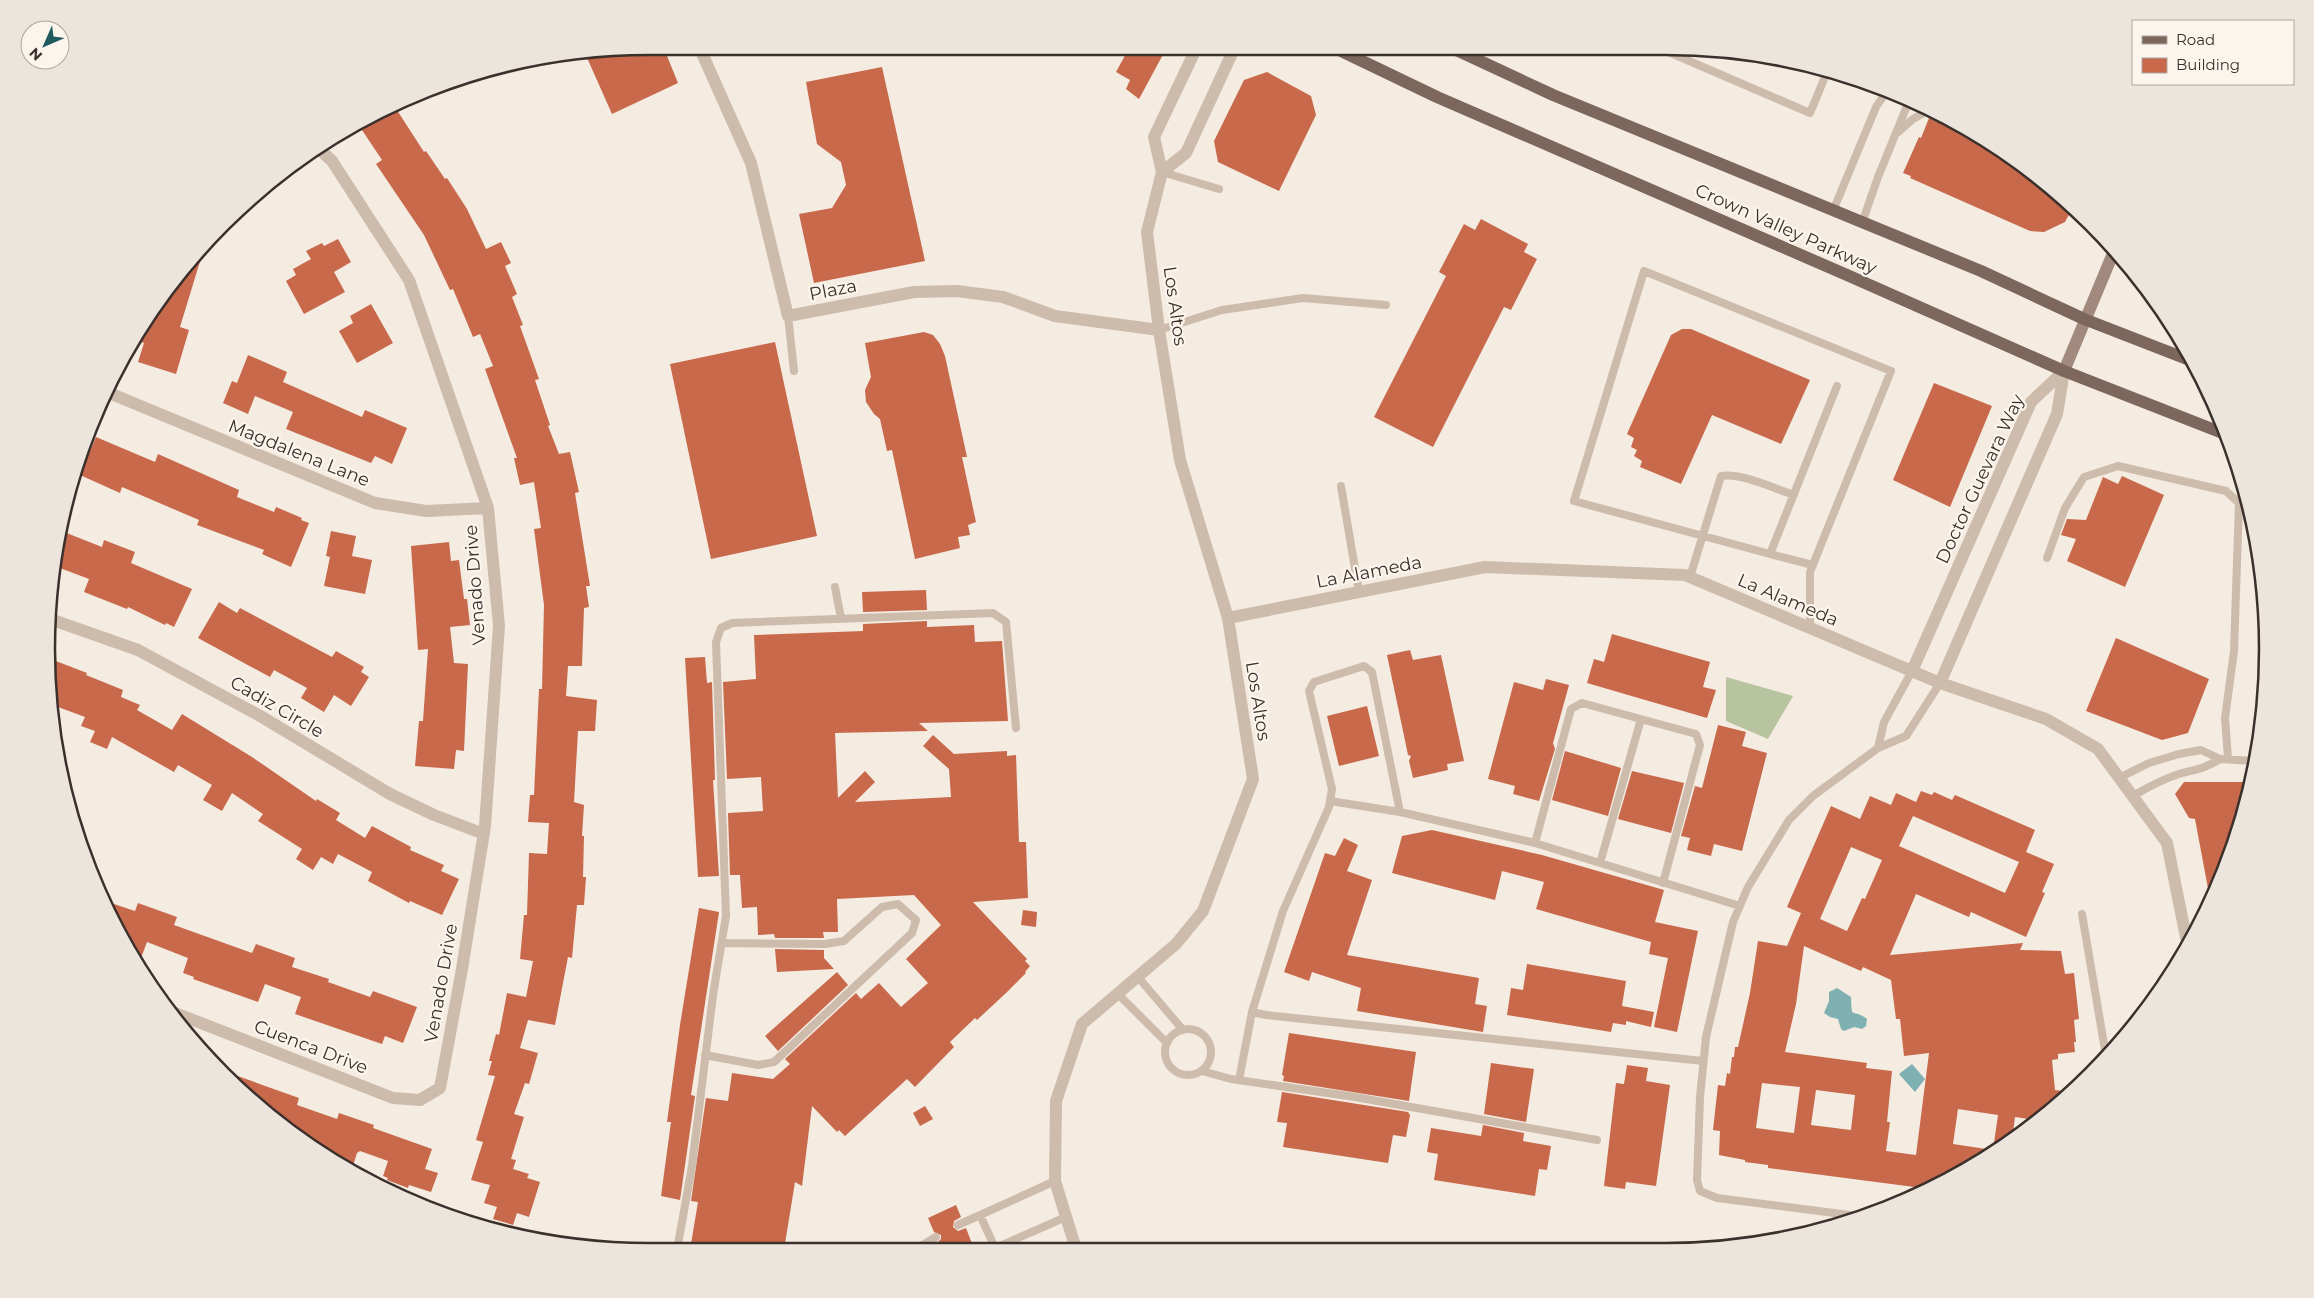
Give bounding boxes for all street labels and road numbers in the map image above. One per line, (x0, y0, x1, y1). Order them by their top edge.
street label: Crown Valley Parkway (1692, 179, 1881, 279)
street label: Los Altos (1159, 265, 1191, 347)
street label: Plaza (807, 275, 859, 305)
street label: Doctor Guevara Way (1931, 391, 2029, 567)
street label: Magdalena Lane (225, 415, 373, 491)
street label: Venado Drive (460, 524, 490, 646)
street label: La Alameda (1314, 551, 1424, 593)
street label: La Alameda (1734, 569, 1842, 631)
street label: Los Altos (1241, 660, 1275, 742)
street label: Cadiz Circle (226, 671, 328, 743)
street label: Venado Drive (420, 922, 462, 1044)
street label: Cuenca Drive (251, 1015, 371, 1079)

